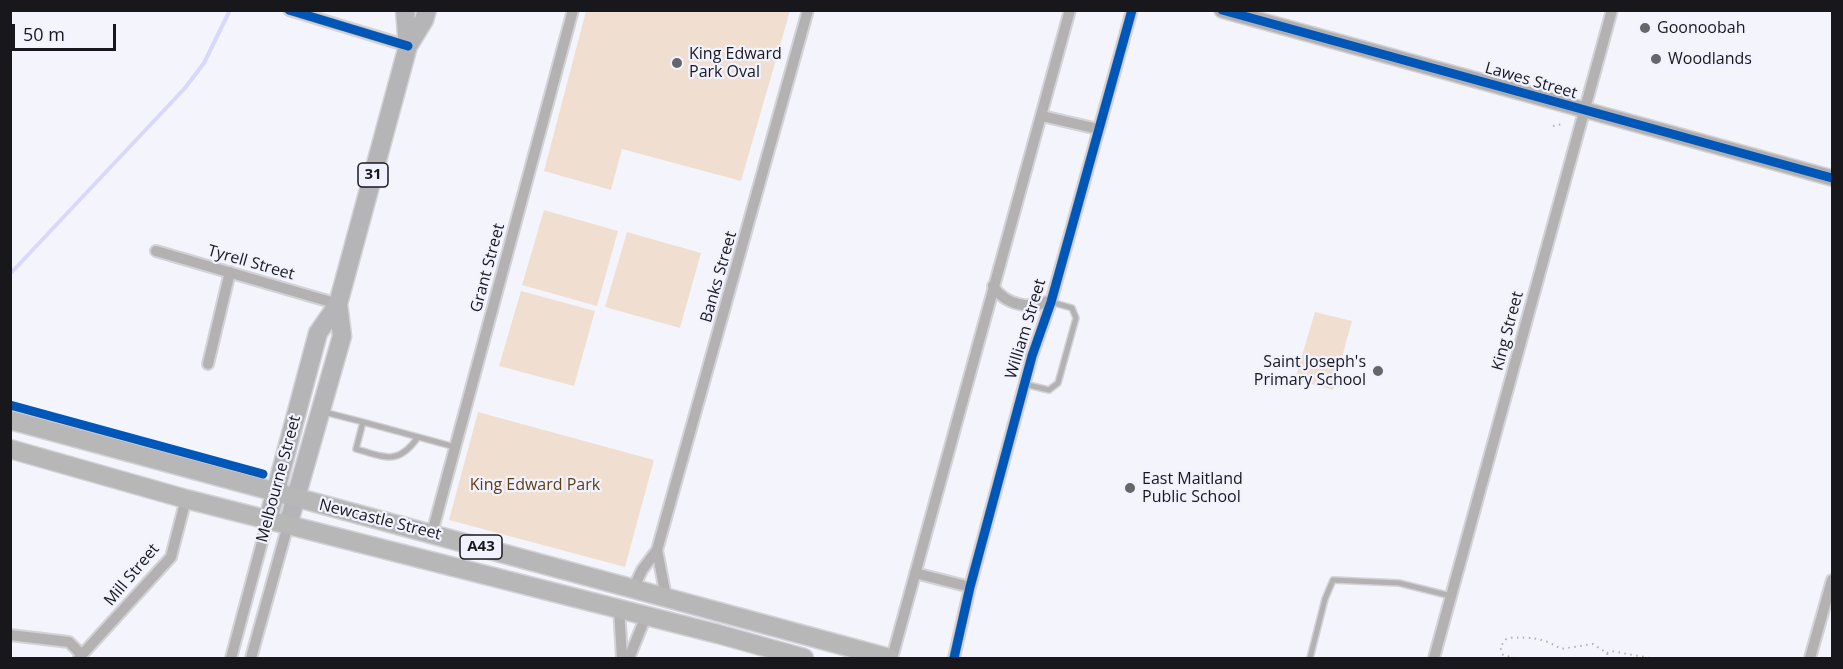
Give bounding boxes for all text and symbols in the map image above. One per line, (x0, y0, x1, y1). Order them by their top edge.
scale bar (15, 12, 118, 50)
place label: Goonoobah (1657, 18, 1745, 38)
marker: Goonoobah (1638, 21, 1652, 35)
text: 50 m (23, 22, 65, 46)
place label: King Edward Park Oval (689, 44, 782, 82)
place label: Woodlands (1668, 49, 1752, 69)
marker: Woodlands (1649, 52, 1663, 66)
marker: King Edward Park Oval (670, 56, 684, 70)
street label: Lawes Street (1483, 59, 1579, 103)
road number: 31 (358, 163, 388, 187)
street label: Grant Street (467, 221, 509, 315)
street label: Banks Street (697, 229, 741, 325)
street label: Tyrell Street (205, 241, 297, 285)
street label: William Street (1002, 277, 1050, 381)
street label: King Street (1488, 289, 1528, 373)
place label: Saint Joseph's Primary School (1254, 352, 1366, 390)
marker: Saint Joseph's Primary School (1371, 364, 1385, 378)
street label: Melbourne Street (253, 413, 305, 545)
place label: East Maitland Public School (1142, 469, 1243, 507)
park label: King Edward Park (470, 475, 600, 495)
marker: East Maitland Public School (1123, 481, 1137, 495)
street label: Newcastle Street (317, 496, 443, 544)
road number: A43 (460, 535, 502, 559)
street label: Mill Street (100, 540, 164, 610)

